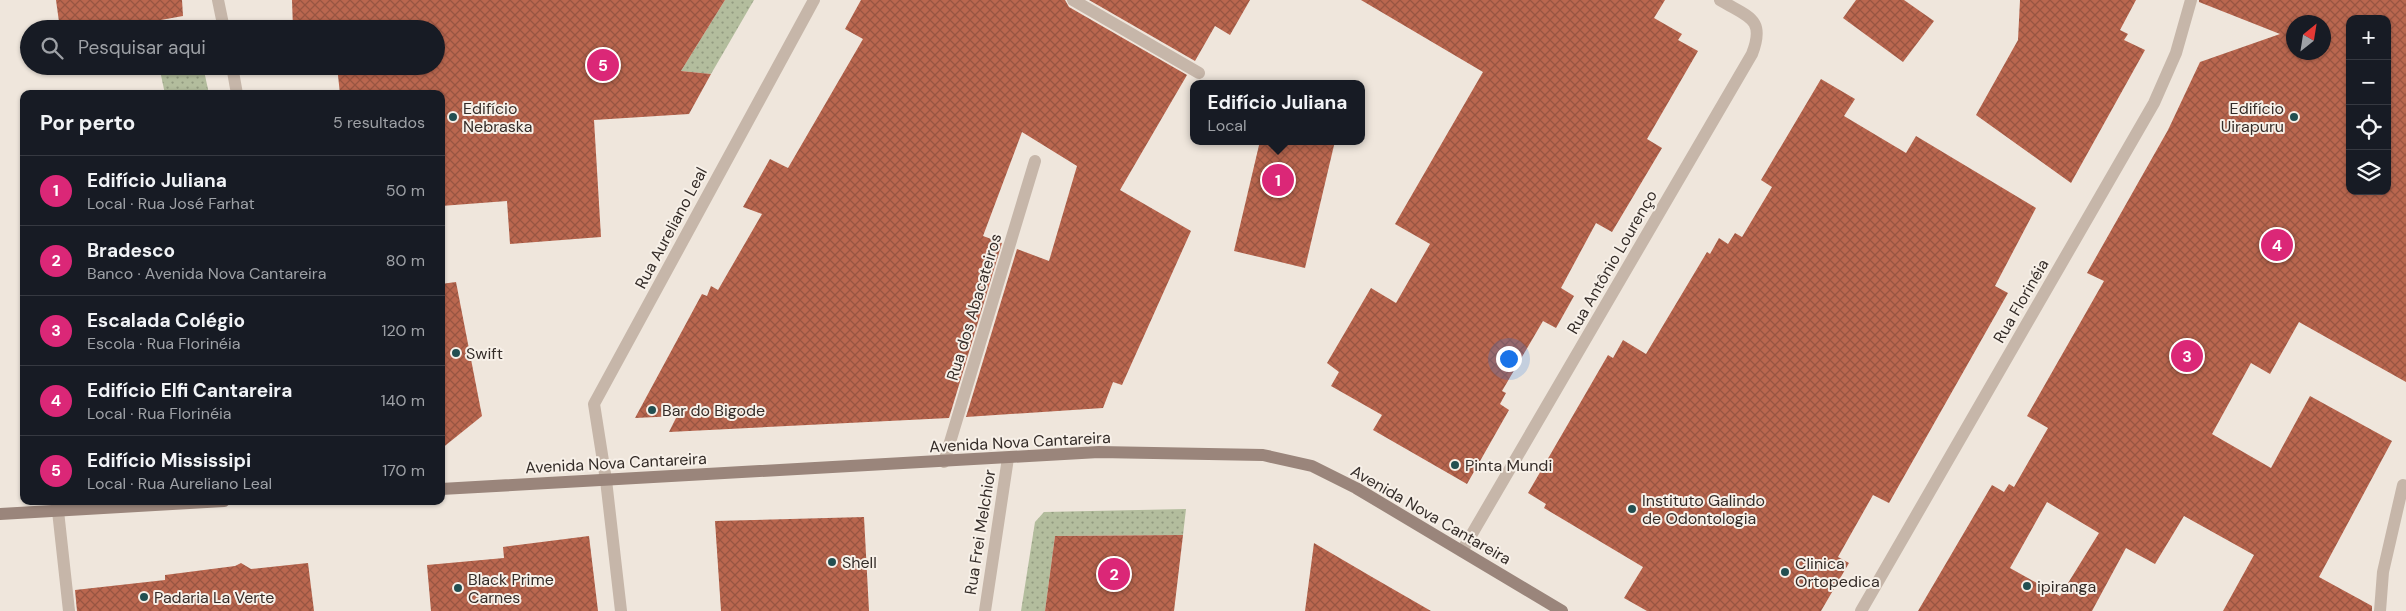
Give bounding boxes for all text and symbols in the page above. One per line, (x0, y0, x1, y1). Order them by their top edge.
north arrow (2286, 15, 2331, 60)
map controls (2346, 15, 2391, 195)
button: + (2346, 15, 2391, 60)
search box (20, 20, 445, 75)
icon: search (38, 34, 66, 62)
text: Pesquisar aqui (78, 35, 206, 60)
pin: 5 (587, 46, 619, 84)
button: − (2346, 60, 2391, 105)
popup (1190, 80, 1365, 145)
text: Edifício Juliana (1208, 90, 1347, 115)
place label: Edifício Nebraska (463, 98, 533, 137)
place label: Edifício Uirapuru (2221, 98, 2284, 137)
button: locate (2346, 105, 2391, 150)
text: Por perto (40, 109, 135, 137)
marker: Edifício Nebraska (447, 111, 459, 123)
marker: Edifício Uirapuru (2288, 111, 2300, 123)
text: 5 resultados (333, 112, 425, 133)
text: Local (1208, 115, 1247, 136)
button: layers (2346, 150, 2391, 195)
pin: 1 (1262, 161, 1294, 199)
street label: Rua Aureliano Leal (630, 164, 712, 292)
text: Edifício Juliana (87, 168, 227, 193)
text: 1 (53, 180, 59, 201)
text: 50 m (386, 180, 425, 201)
street label: Rua Antônio Lourenço (1562, 186, 1662, 338)
text: Local · Rua José Farhat (87, 193, 255, 214)
pin: 4 (2261, 226, 2293, 264)
street label: Rua dos Abacateiros (942, 231, 1006, 383)
text: Bradesco (87, 238, 175, 263)
text: 2 (51, 250, 61, 271)
text: 80 m (386, 250, 425, 271)
street label: Rua Florinéia (1988, 255, 2054, 347)
text: Banco · Avenida Nova Cantareira (87, 263, 326, 284)
text: Escalada Colégio (87, 308, 245, 333)
text: 3 (51, 320, 61, 341)
text: 120 m (381, 320, 425, 341)
text: Escola · Rua Florinéia (87, 333, 241, 354)
pin: 3 (2171, 337, 2203, 375)
place label: Swift (466, 343, 503, 364)
your location (1496, 346, 1522, 372)
marker: Swift (450, 347, 462, 359)
text: Edifício Elfi Cantareira (87, 378, 292, 403)
text: 4 (51, 390, 61, 411)
text: 140 m (381, 390, 425, 411)
place label: Bar do Bigode (662, 400, 765, 421)
text: Local · Rua Florinéia (87, 403, 232, 424)
marker: Bar do Bigode (646, 404, 658, 416)
street label: Avenida Nova Cantareira (929, 427, 1111, 457)
text: Edifício Mississipi (87, 448, 251, 473)
street label: Avenida Nova Cantareira (525, 448, 707, 478)
place label: Pinta Mundi (1465, 455, 1552, 476)
marker: Pinta Mundi (1449, 459, 1461, 471)
text: 5 (51, 460, 61, 481)
text: 170 m (382, 460, 425, 481)
street label: Avenida Nova Cantareira (1347, 461, 1515, 569)
street label: Rua Frei Melchior (960, 468, 1000, 596)
text: Local · Rua Aureliano Leal (87, 473, 272, 494)
place label: Instituto Galindo de Odontologia (1642, 490, 1765, 529)
marker: Instituto Galindo de Odontologia (1626, 503, 1638, 515)
place label: Shell (842, 552, 877, 573)
place label: Clinica Ortopedica (1795, 553, 1880, 592)
pin: 2 (1098, 555, 1130, 593)
marker: Shell (826, 556, 838, 568)
marker: Clinica Ortopedica (1779, 566, 1791, 578)
place label: Black Prime Carnes (468, 569, 554, 608)
place label: ipiranga (2037, 576, 2096, 597)
marker: ipiranga (2021, 580, 2033, 592)
marker: Black Prime Carnes (452, 582, 464, 594)
place label: Padaria La Verte (154, 587, 274, 608)
marker: Padaria La Verte (138, 591, 150, 603)

